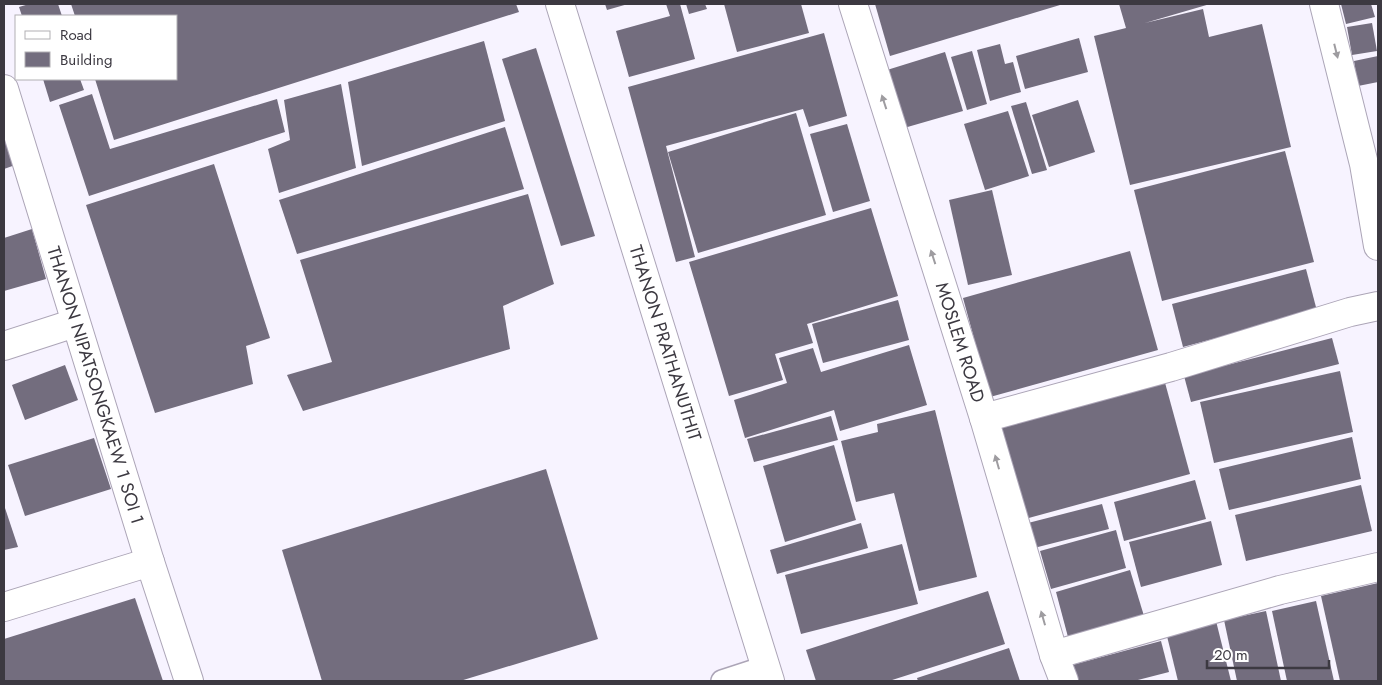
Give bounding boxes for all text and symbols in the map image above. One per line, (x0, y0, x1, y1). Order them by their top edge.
legend (15, 15, 178, 80)
text: Road (60, 24, 92, 46)
one-way arrow (1332, 44, 1340, 59)
text: Building (60, 49, 112, 71)
one-way arrow (880, 95, 887, 110)
street label: THANON PRATHANUTHIT (623, 242, 708, 445)
street label: THANON NIPATSONGKAEW 1 SOI 1 (40, 243, 151, 527)
one-way arrow (929, 250, 936, 265)
street label: MOSLEM ROAD (929, 279, 991, 406)
one-way arrow (993, 455, 1001, 470)
one-way arrow (1039, 611, 1047, 626)
scale bar (1207, 638, 1330, 670)
text: 20 m (1214, 644, 1248, 666)

